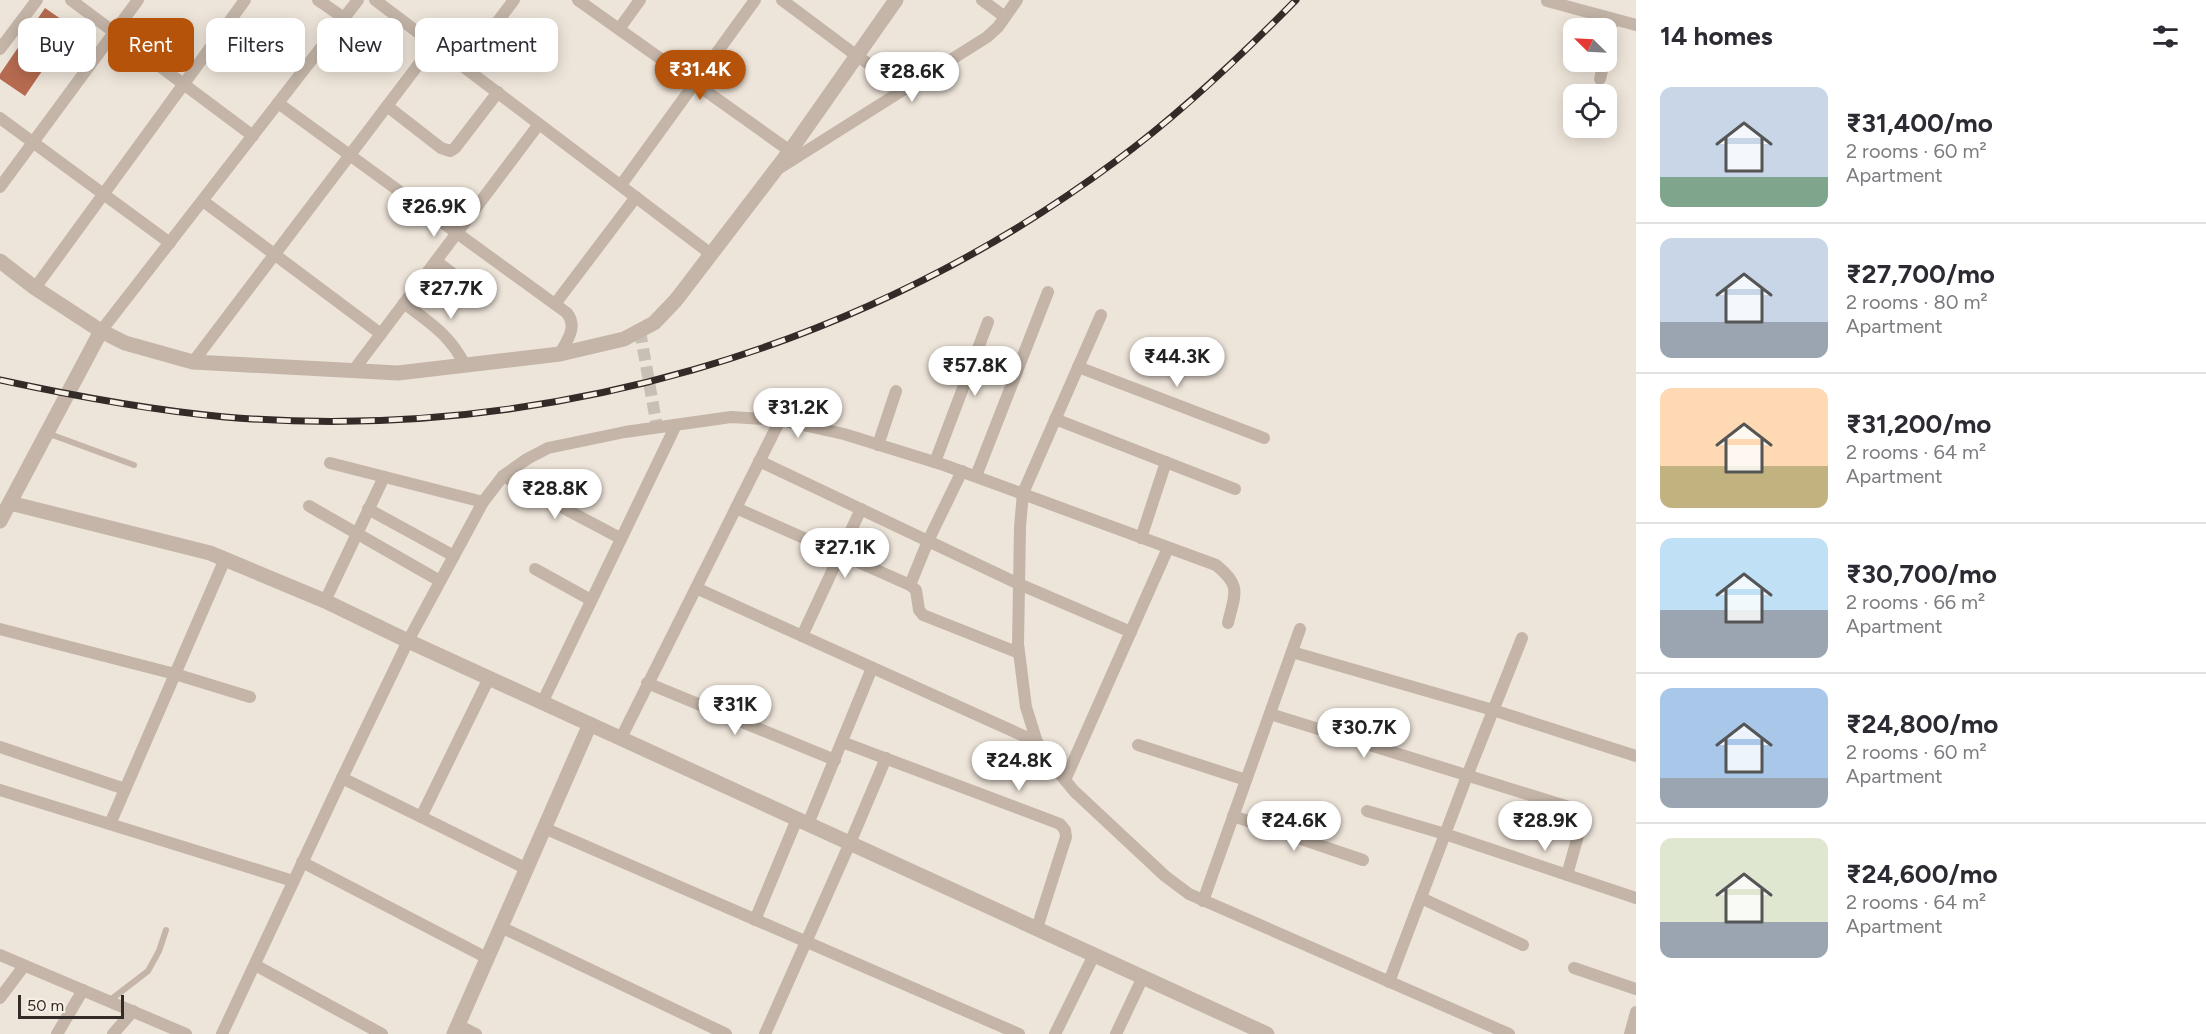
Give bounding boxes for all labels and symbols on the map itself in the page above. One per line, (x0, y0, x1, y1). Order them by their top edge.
north arrow (1563, 18, 1617, 72)
pin: ₹31.4K (651, 50, 749, 101)
pin: ₹28.6K (863, 52, 961, 103)
pin: ₹26.9K (385, 187, 483, 238)
pin: ₹27.7K (402, 269, 500, 320)
pin: ₹44.3K (1128, 337, 1226, 388)
pin: ₹57.8K (926, 346, 1024, 397)
pin: ₹31.2K (749, 388, 847, 439)
pin: ₹28.8K (506, 469, 604, 520)
pin: ₹27.1K (796, 528, 894, 579)
pin: ₹31K (699, 685, 771, 736)
pin: ₹30.7K (1315, 708, 1413, 759)
pin: ₹24.8K (970, 741, 1068, 792)
pin: ₹24.6K (1245, 801, 1343, 852)
pin: ₹28.9K (1496, 801, 1594, 852)
scale bar (18, 992, 124, 1020)

